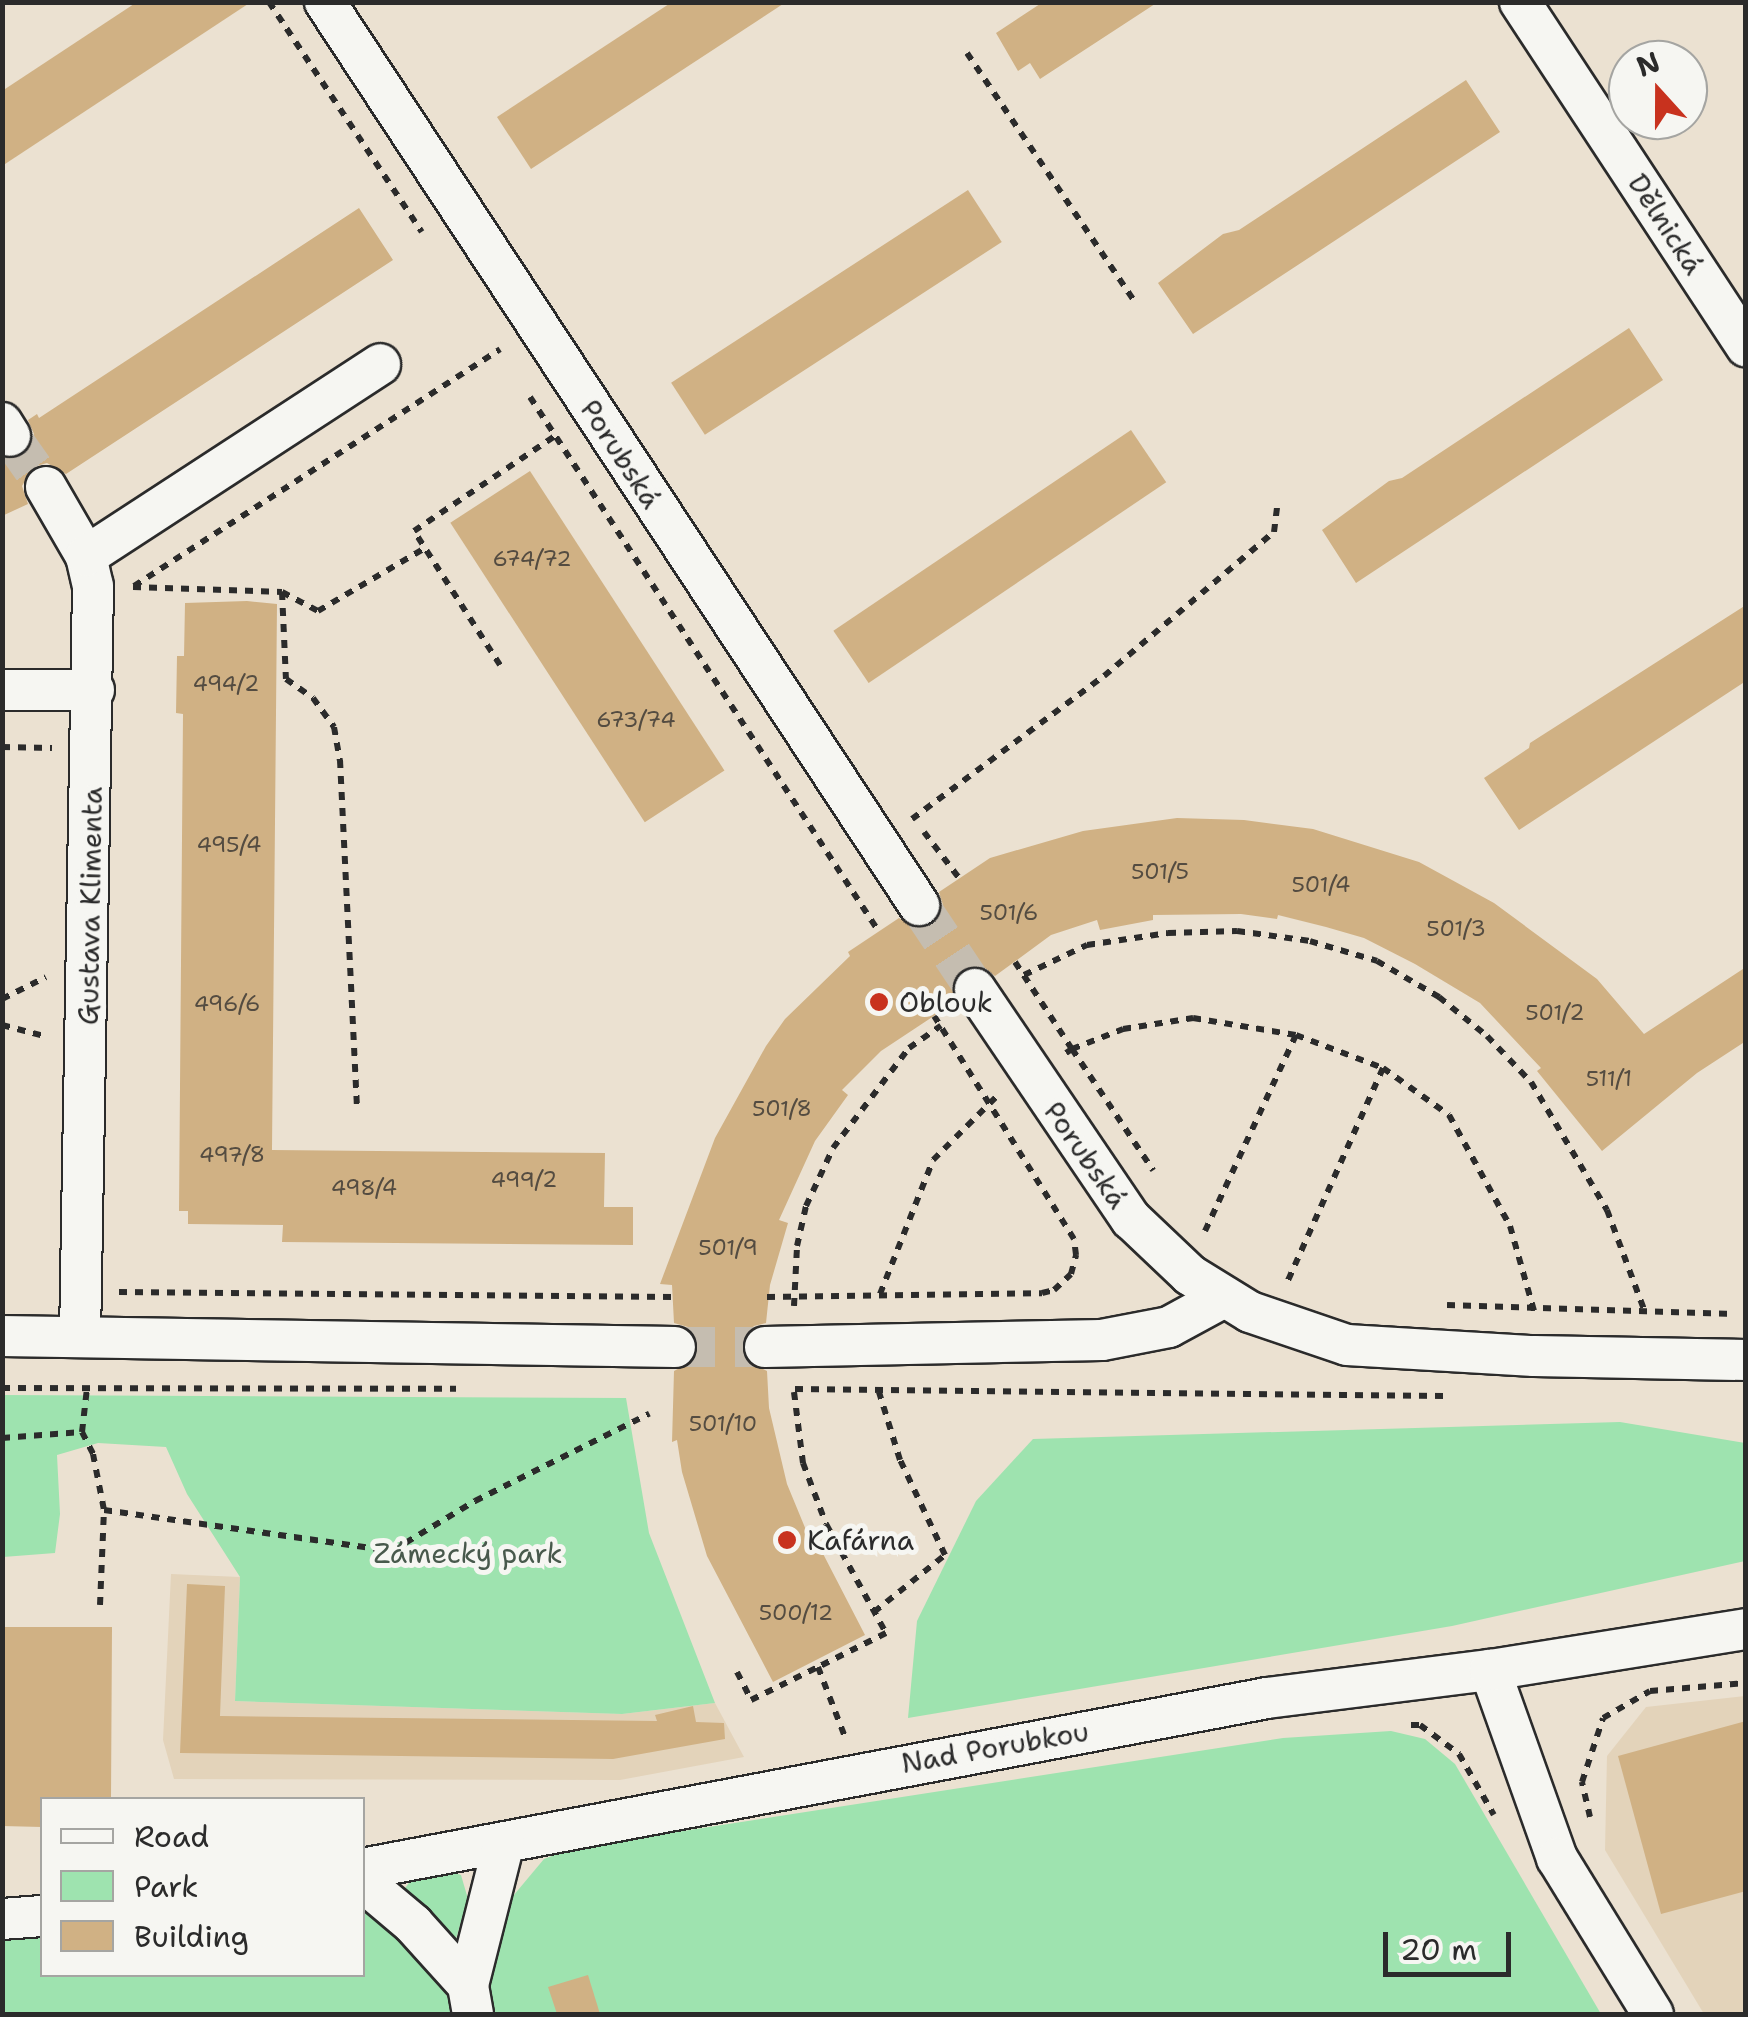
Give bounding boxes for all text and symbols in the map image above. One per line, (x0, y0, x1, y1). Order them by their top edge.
north arrow (1608, 40, 1708, 140)
text: N (1631, 42, 1665, 86)
street label: Dělnická (1621, 167, 1711, 281)
street label: Porubská (573, 393, 669, 515)
house number: 674/72 (492, 546, 572, 572)
house number: 494/2 (193, 671, 259, 697)
house number: 673/74 (596, 707, 676, 733)
street label: Gustava Klimenta (71, 787, 109, 1025)
house number: 495/4 (197, 832, 261, 858)
house number: 501/5 (1131, 859, 1189, 885)
house number: 501/4 (1292, 872, 1350, 898)
house number: 501/6 (980, 900, 1038, 926)
house number: 501/3 (1426, 916, 1486, 942)
place label: Oblouk (899, 985, 993, 1019)
house number: 496/6 (194, 991, 260, 1017)
marker: Oblouk (868, 991, 890, 1013)
house number: 501/2 (1525, 1000, 1585, 1026)
house number: 511/1 (1586, 1066, 1632, 1092)
street label: Porubská (1037, 1095, 1135, 1215)
house number: 501/8 (752, 1096, 812, 1122)
house number: 497/8 (199, 1142, 265, 1168)
house number: 499/2 (490, 1167, 558, 1193)
house number: 498/4 (331, 1175, 397, 1201)
house number: 501/9 (698, 1235, 758, 1261)
house number: 501/10 (689, 1411, 757, 1437)
place label: Kafárna (807, 1523, 914, 1557)
marker: Kafárna (776, 1529, 798, 1551)
park label: Zámecký park (373, 1536, 563, 1570)
house number: 500/12 (759, 1600, 833, 1626)
street label: Nad Porubkou (899, 1714, 1091, 1780)
legend (40, 1797, 365, 1977)
text: Road (134, 1816, 209, 1857)
text: Park (134, 1866, 198, 1907)
scale bar (1388, 1912, 1516, 1974)
text: Building (134, 1916, 249, 1957)
text: 20 m (1400, 1929, 1477, 1970)

